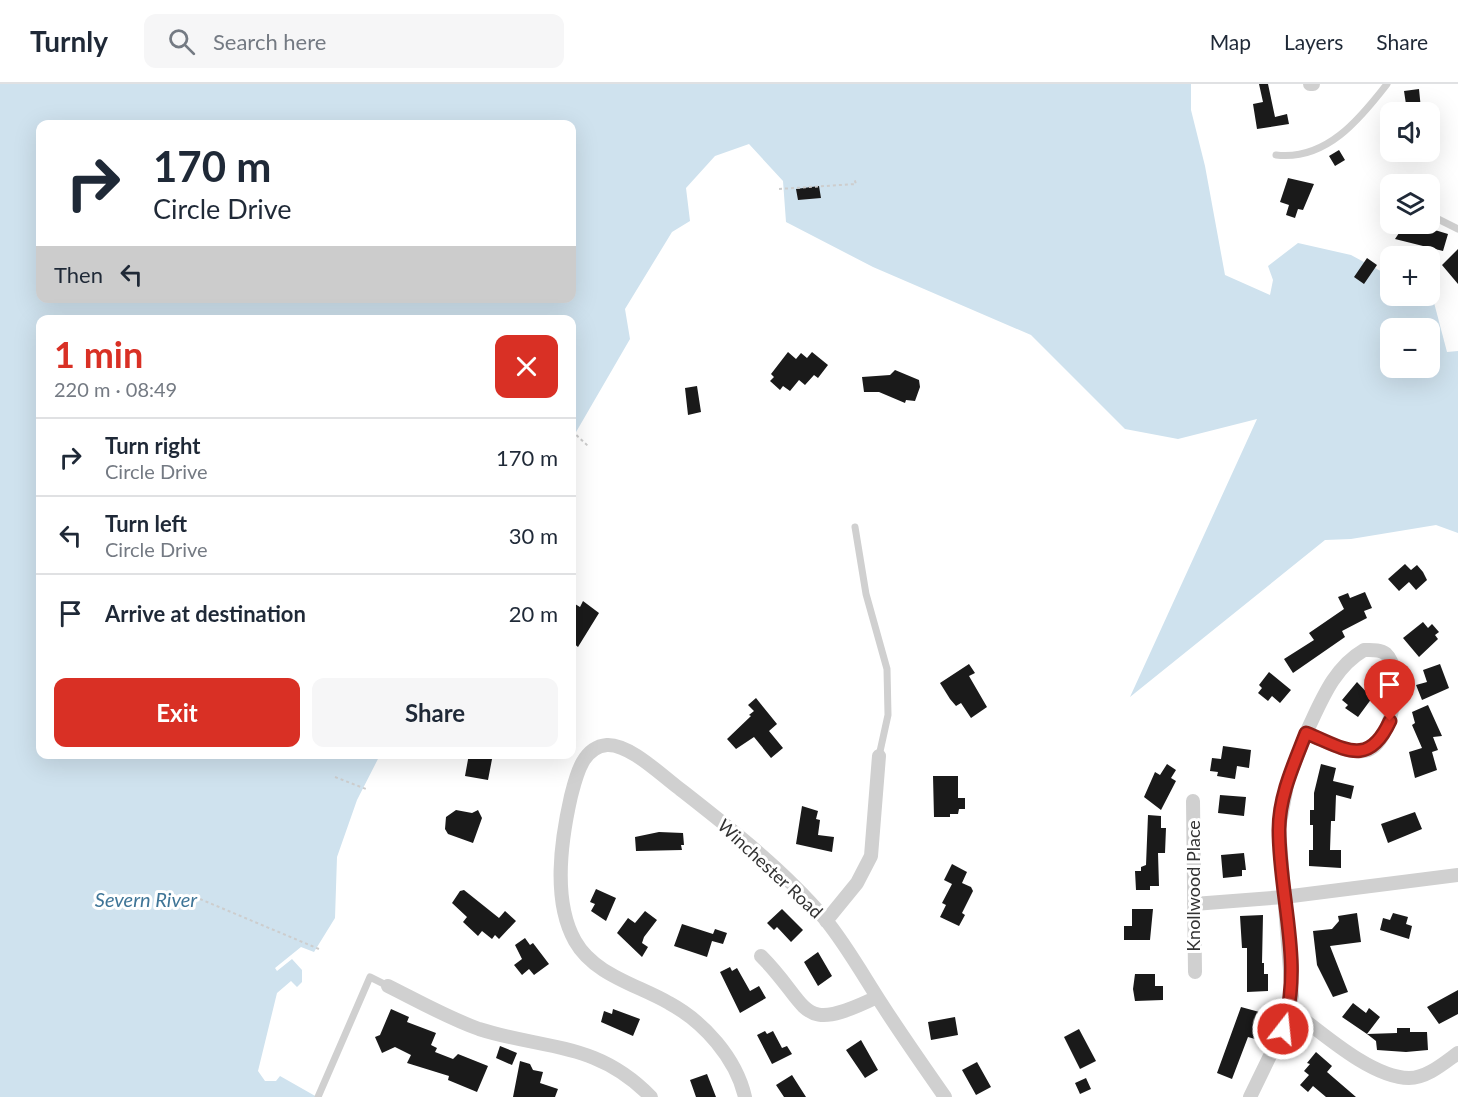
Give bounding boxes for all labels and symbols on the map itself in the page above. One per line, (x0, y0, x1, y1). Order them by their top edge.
pin (1364, 659, 1415, 721)
street label: Winchester Road (714, 814, 828, 923)
street label: Knollwood Place (1182, 820, 1204, 952)
water label: Severn River (95, 887, 198, 911)
position arrow (1251, 997, 1315, 1061)

